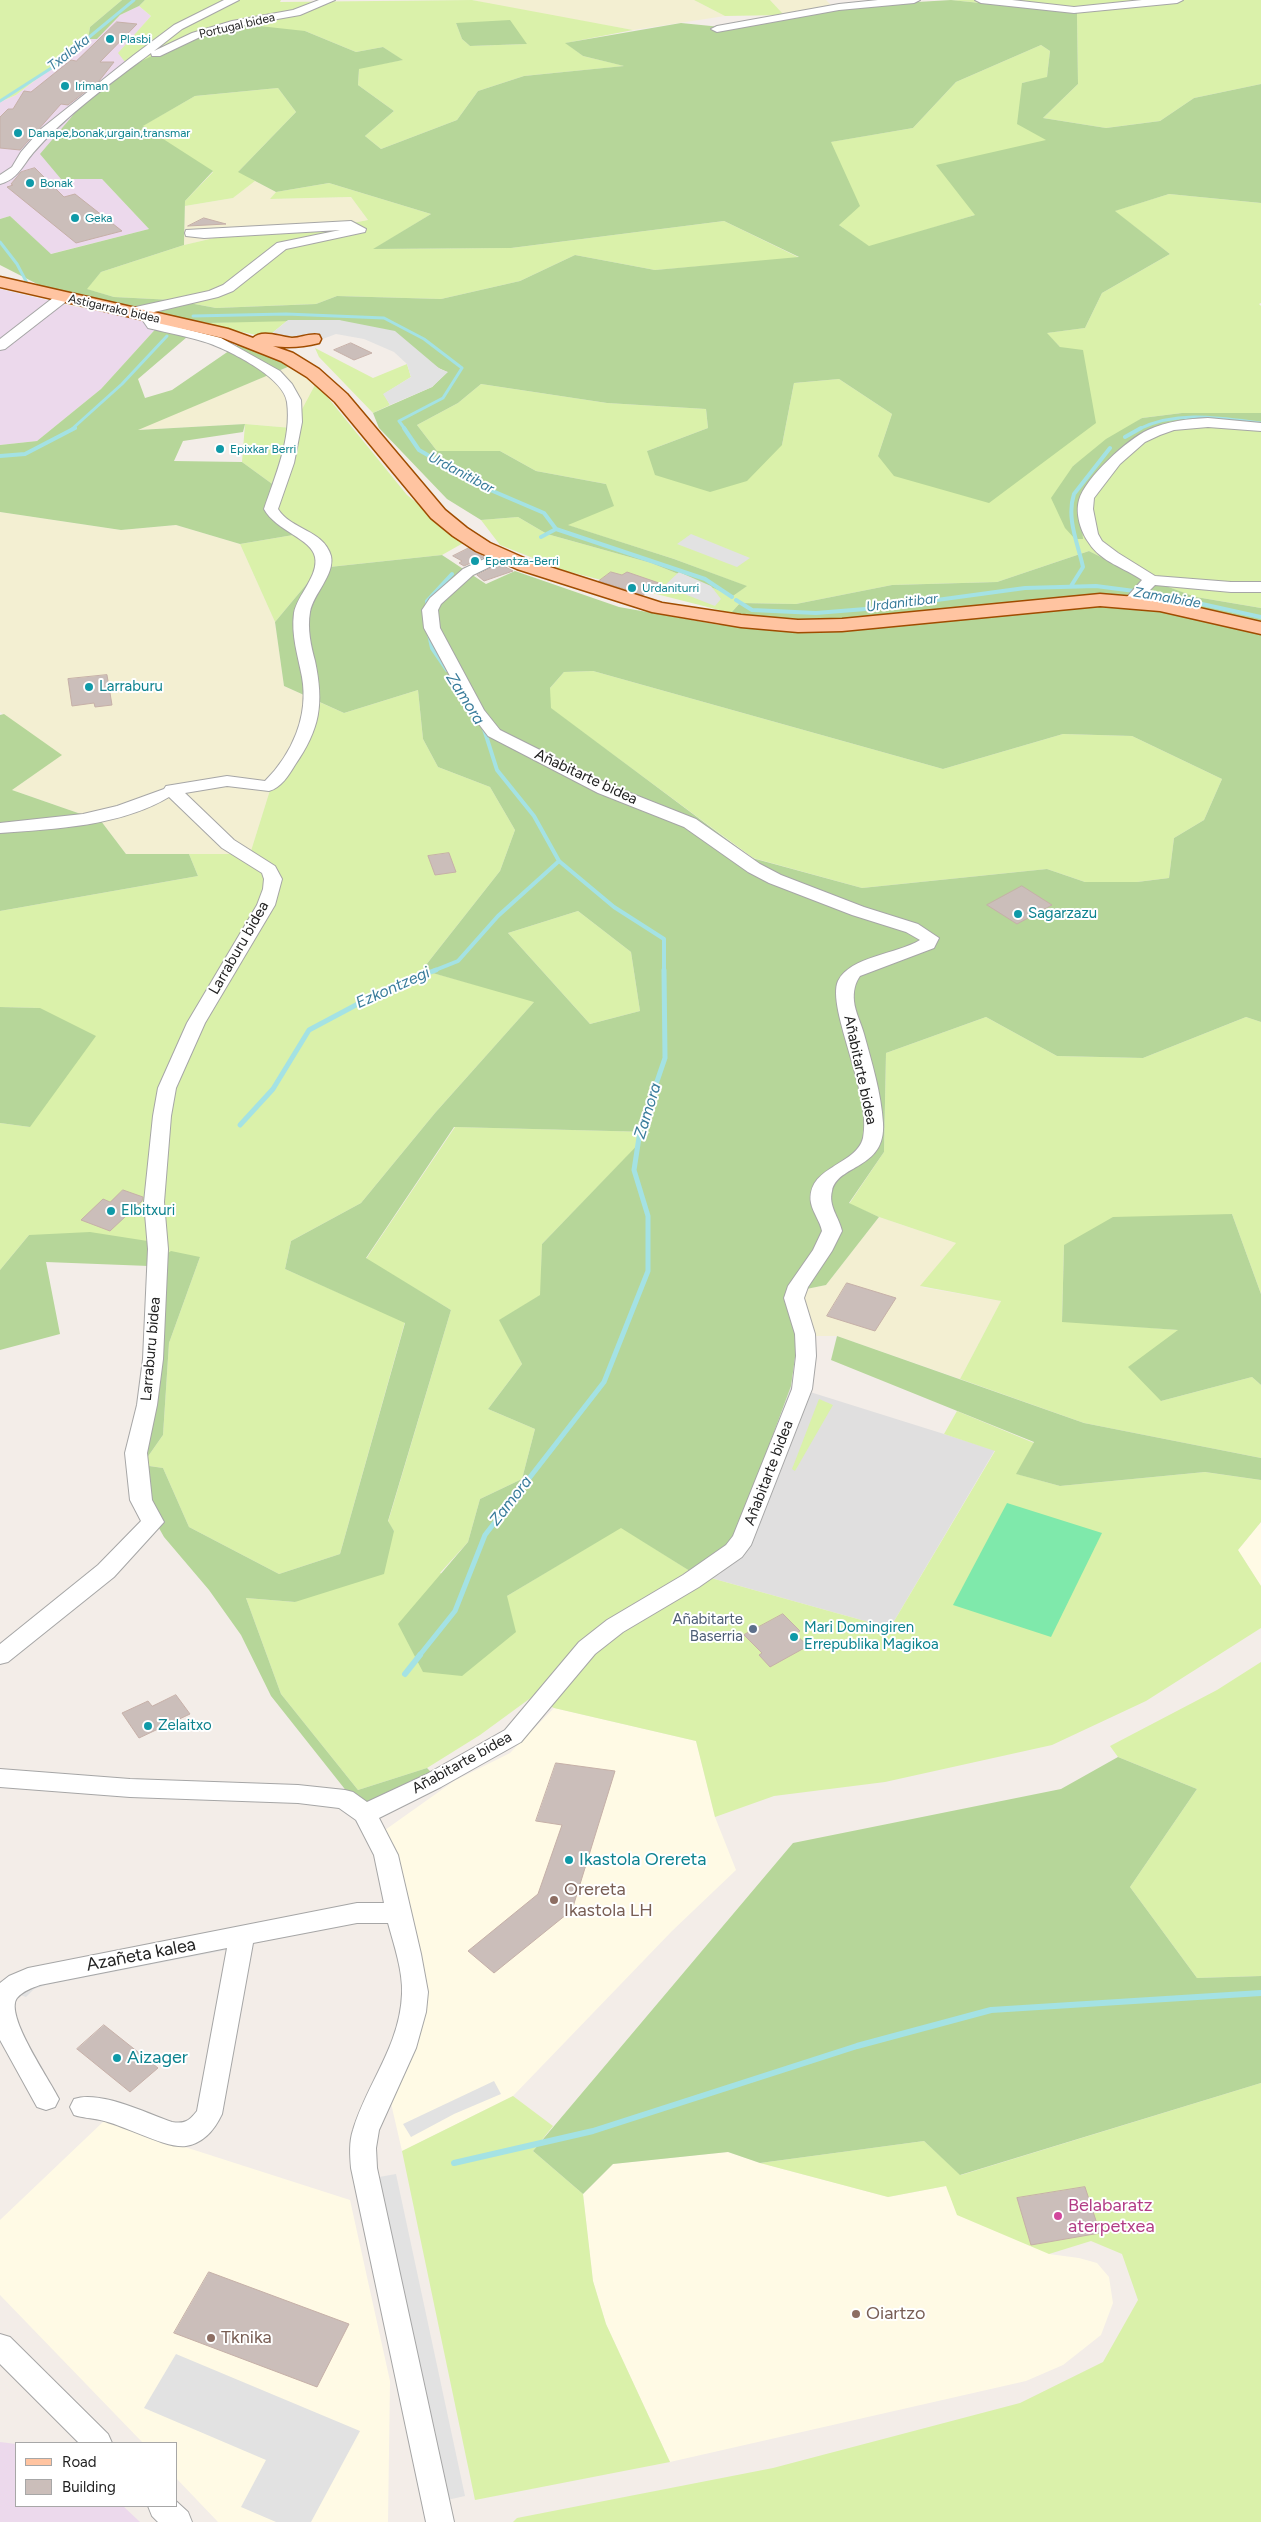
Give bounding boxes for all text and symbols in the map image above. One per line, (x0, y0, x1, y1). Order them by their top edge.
street label: Portugal bidea (198, 10, 276, 42)
water label: Txalaka (45, 31, 93, 75)
place label: Plasbi (120, 32, 151, 46)
marker: Plasbi (104, 33, 116, 45)
place label: Iriman (75, 79, 108, 93)
marker: Iriman (59, 80, 71, 92)
place label: Danape,bonak,urgain,transmar (28, 126, 190, 140)
marker: Danape,bonak,urgain,transmar (12, 127, 24, 139)
place label: Bonak (40, 176, 73, 190)
marker: Bonak (24, 177, 36, 189)
place label: Geka (85, 211, 112, 225)
marker: Geka (69, 212, 81, 224)
street label: Astigarrako bidea (67, 291, 161, 327)
place label: Epixkar Berri (230, 442, 296, 456)
marker: Epixkar Berri (214, 443, 226, 455)
water label: Urdanitibar (425, 449, 497, 497)
place label: Epentza-Berri (485, 554, 559, 568)
marker: Epentza-Berri (469, 555, 481, 567)
place label: Urdaniturri (642, 581, 699, 595)
marker: Urdaniturri (626, 582, 638, 594)
water label: Zamalbide (1132, 584, 1202, 612)
water label: Urdanitibar (865, 590, 939, 616)
water label: Zamora (442, 670, 488, 728)
place label: Larraburu (99, 678, 163, 696)
marker: Larraburu (83, 681, 95, 693)
street label: Añabitarte bidea (532, 745, 640, 809)
street label: Larraburu bidea (205, 898, 273, 998)
place label: Sagarzazu (1028, 905, 1097, 923)
marker: Sagarzazu (1012, 908, 1024, 920)
water label: Ezkontzegi (353, 963, 433, 1013)
street label: Añabitarte bidea (840, 1014, 880, 1126)
water label: Zamora (630, 1081, 666, 1141)
place label: Elbitxuri (121, 1202, 175, 1220)
marker: Elbitxuri (105, 1205, 117, 1217)
street label: Larraburu bidea (137, 1296, 165, 1402)
street label: Añabitarte bidea (741, 1418, 797, 1528)
water label: Zamora (486, 1472, 536, 1530)
place label: Añabitarte Baserria (672, 1611, 743, 1646)
place label: Mari Domingiren Errepublika Magikoa (804, 1619, 939, 1654)
marker: Añabitarte Baserria (747, 1623, 759, 1635)
marker: Mari Domingiren Errepublika Magikoa (788, 1631, 800, 1643)
place label: Zelaitxo (158, 1717, 212, 1735)
marker: Zelaitxo (142, 1720, 154, 1732)
street label: Añabitarte bidea (409, 1728, 515, 1798)
place label: Ikastola Orereta (579, 1849, 706, 1871)
marker: Ikastola Orereta (563, 1854, 575, 1866)
place label: Orereta Ikastola LH (564, 1879, 653, 1922)
marker: Orereta Ikastola LH (548, 1894, 560, 1906)
street label: Azañeta kalea (84, 1934, 198, 1976)
place label: Aizager (127, 2047, 188, 2069)
marker: Aizager (111, 2052, 123, 2064)
place label: Belabaratz aterpetxea (1068, 2195, 1155, 2238)
marker: Belabaratz aterpetxea (1052, 2210, 1064, 2222)
place label: Oiartzo (866, 2303, 925, 2325)
marker: Oiartzo (850, 2308, 862, 2320)
place label: Tknika (221, 2327, 272, 2349)
marker: Tknika (205, 2332, 217, 2344)
legend (15, 2442, 178, 2507)
text: Road (62, 2453, 97, 2471)
text: Building (62, 2478, 116, 2496)

